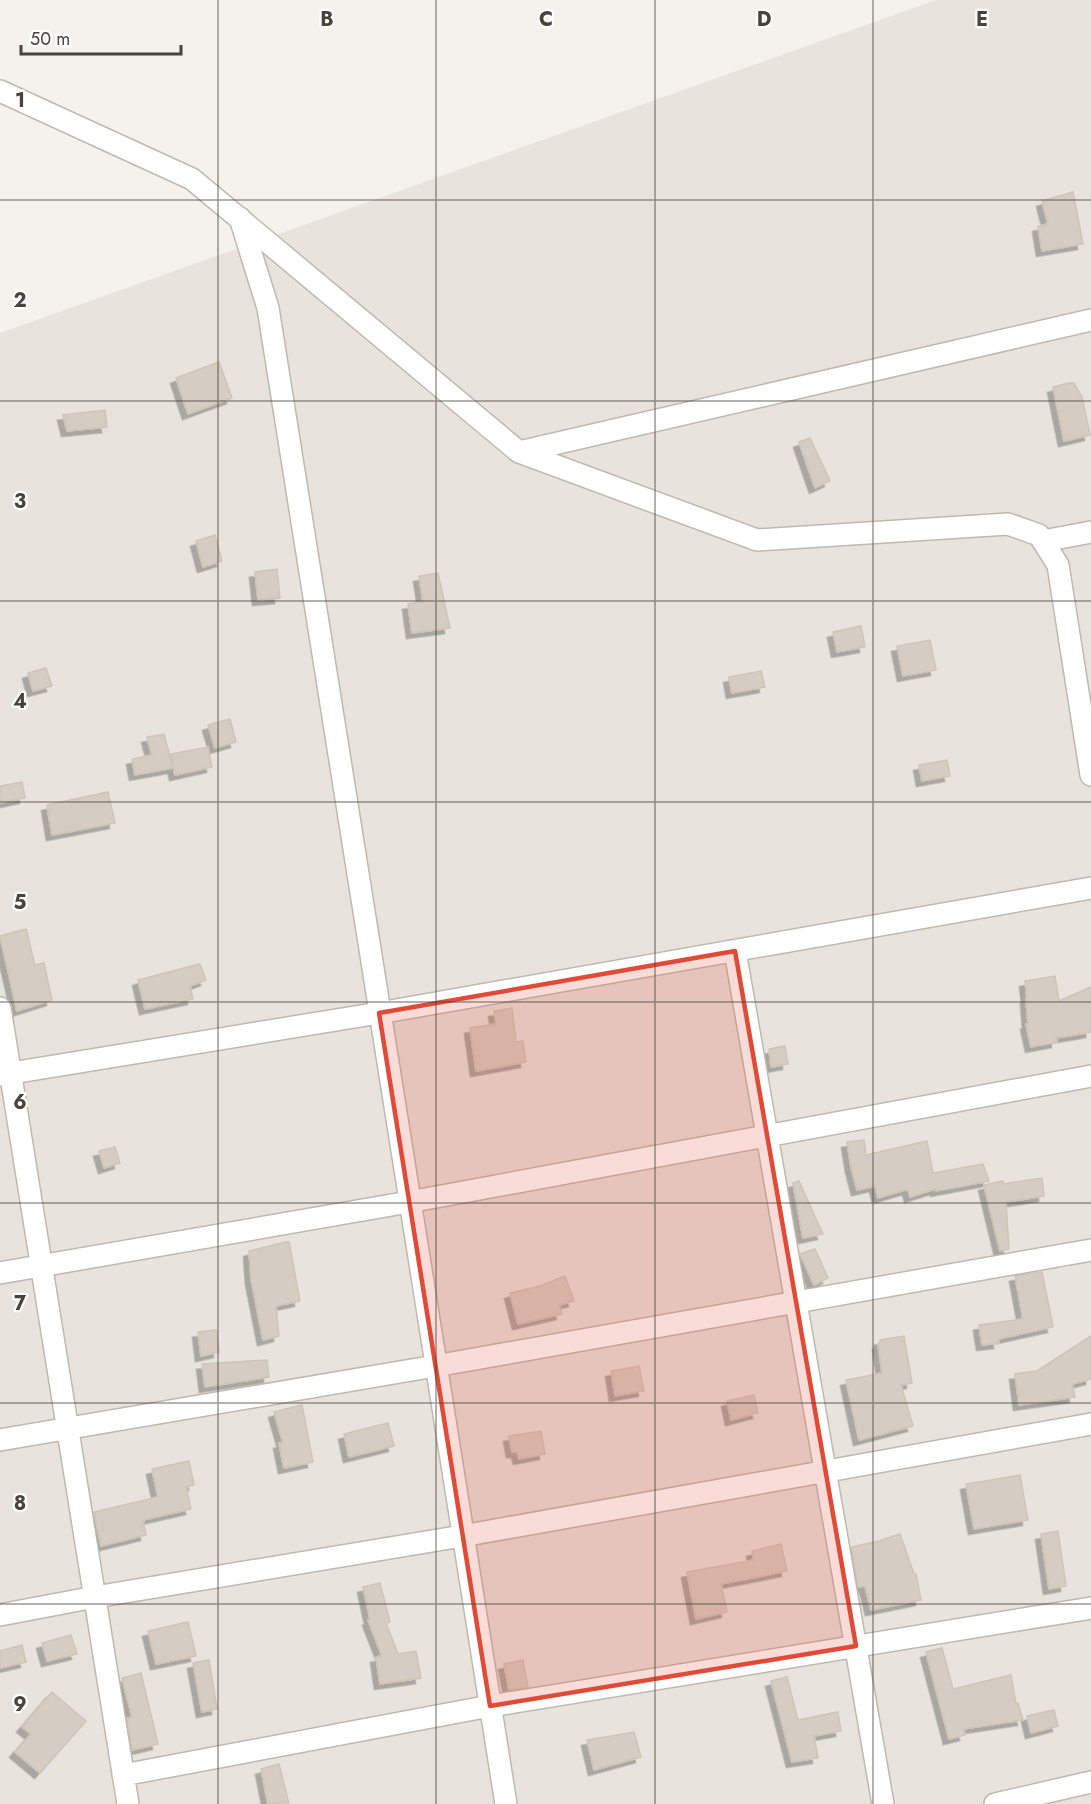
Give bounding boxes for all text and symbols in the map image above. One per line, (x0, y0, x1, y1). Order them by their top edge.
text: B (320, 5, 334, 34)
text: C (539, 5, 553, 34)
text: D (757, 5, 771, 34)
text: E (976, 5, 988, 34)
scale bar (21, 18, 182, 56)
text: 50 m (30, 26, 70, 52)
text: 1 (15, 86, 25, 115)
text: 2 (13, 286, 27, 315)
text: 3 (14, 487, 26, 516)
text: 4 (13, 687, 27, 716)
text: 5 (14, 888, 27, 917)
text: 6 (13, 1088, 27, 1117)
text: 7 (14, 1289, 27, 1318)
text: 8 (14, 1489, 26, 1518)
text: 9 (13, 1690, 27, 1719)

